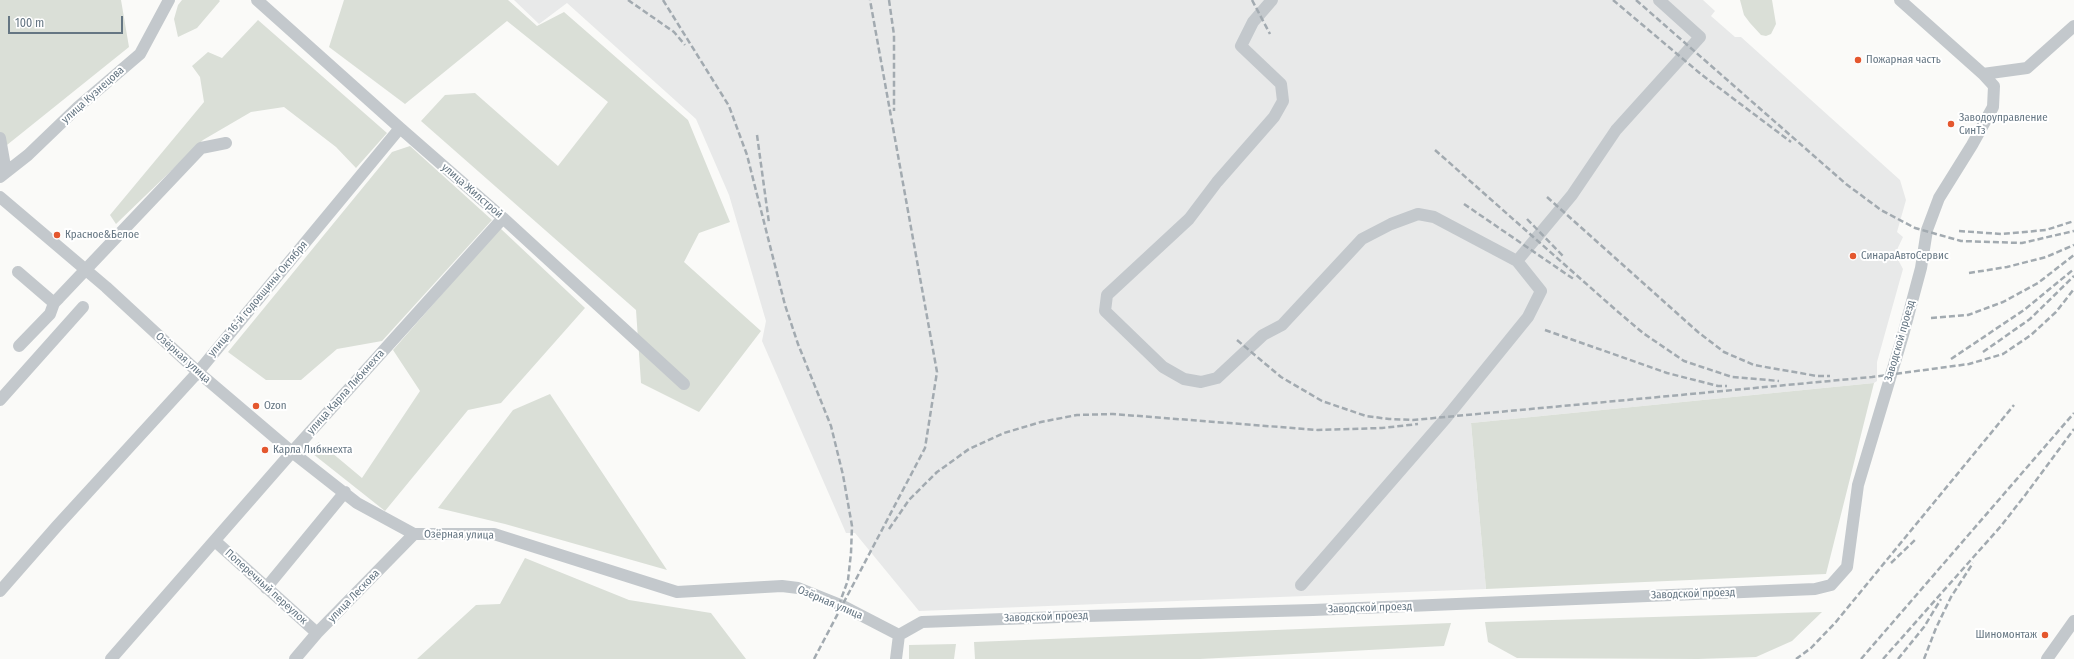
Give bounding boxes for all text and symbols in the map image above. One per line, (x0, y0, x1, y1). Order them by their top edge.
scale bar (10, 8, 125, 34)
text: 100 m (15, 16, 44, 30)
place label: Пожарная часть (1866, 53, 1941, 67)
marker: Пожарная часть (1853, 55, 1863, 65)
street label: улица Кузнецова (59, 64, 127, 126)
place label: Заводоуправление СинТз (1959, 111, 2048, 137)
marker: Заводоуправление СинТз (1946, 119, 1956, 129)
street label: улица Жилстрой (439, 161, 505, 221)
place label: Красное&Белое (65, 228, 139, 242)
marker: Красное&Белое (52, 230, 62, 240)
street label: улица 16-й годовщины Октября (206, 238, 310, 360)
place label: СинараАвтоСервис (1861, 249, 1949, 263)
marker: СинараАвтоСервис (1848, 251, 1858, 261)
street label: Заводской проезд (1882, 299, 1918, 383)
street label: Озёрная улица (153, 330, 213, 386)
street label: улица Карла Либкнехта (304, 347, 388, 437)
place label: Ozon (264, 399, 287, 413)
marker: Ozon (251, 401, 261, 411)
place label: Карла Либкнехта (273, 443, 352, 457)
marker: Карла Либкнехта (260, 445, 270, 455)
street label: Озёрная улица (424, 528, 494, 542)
street label: Поперечный переулок (222, 547, 310, 627)
street label: улица Лескова (325, 567, 383, 625)
street label: Озёрная улица (795, 583, 865, 623)
street label: Заводской проезд (1651, 586, 1735, 602)
street label: Заводской проезд (1328, 600, 1412, 616)
street label: Заводской проезд (1004, 609, 1088, 625)
place label: Шиномонтаж (1976, 628, 2037, 642)
marker: Шиномонтаж (2040, 630, 2050, 640)

